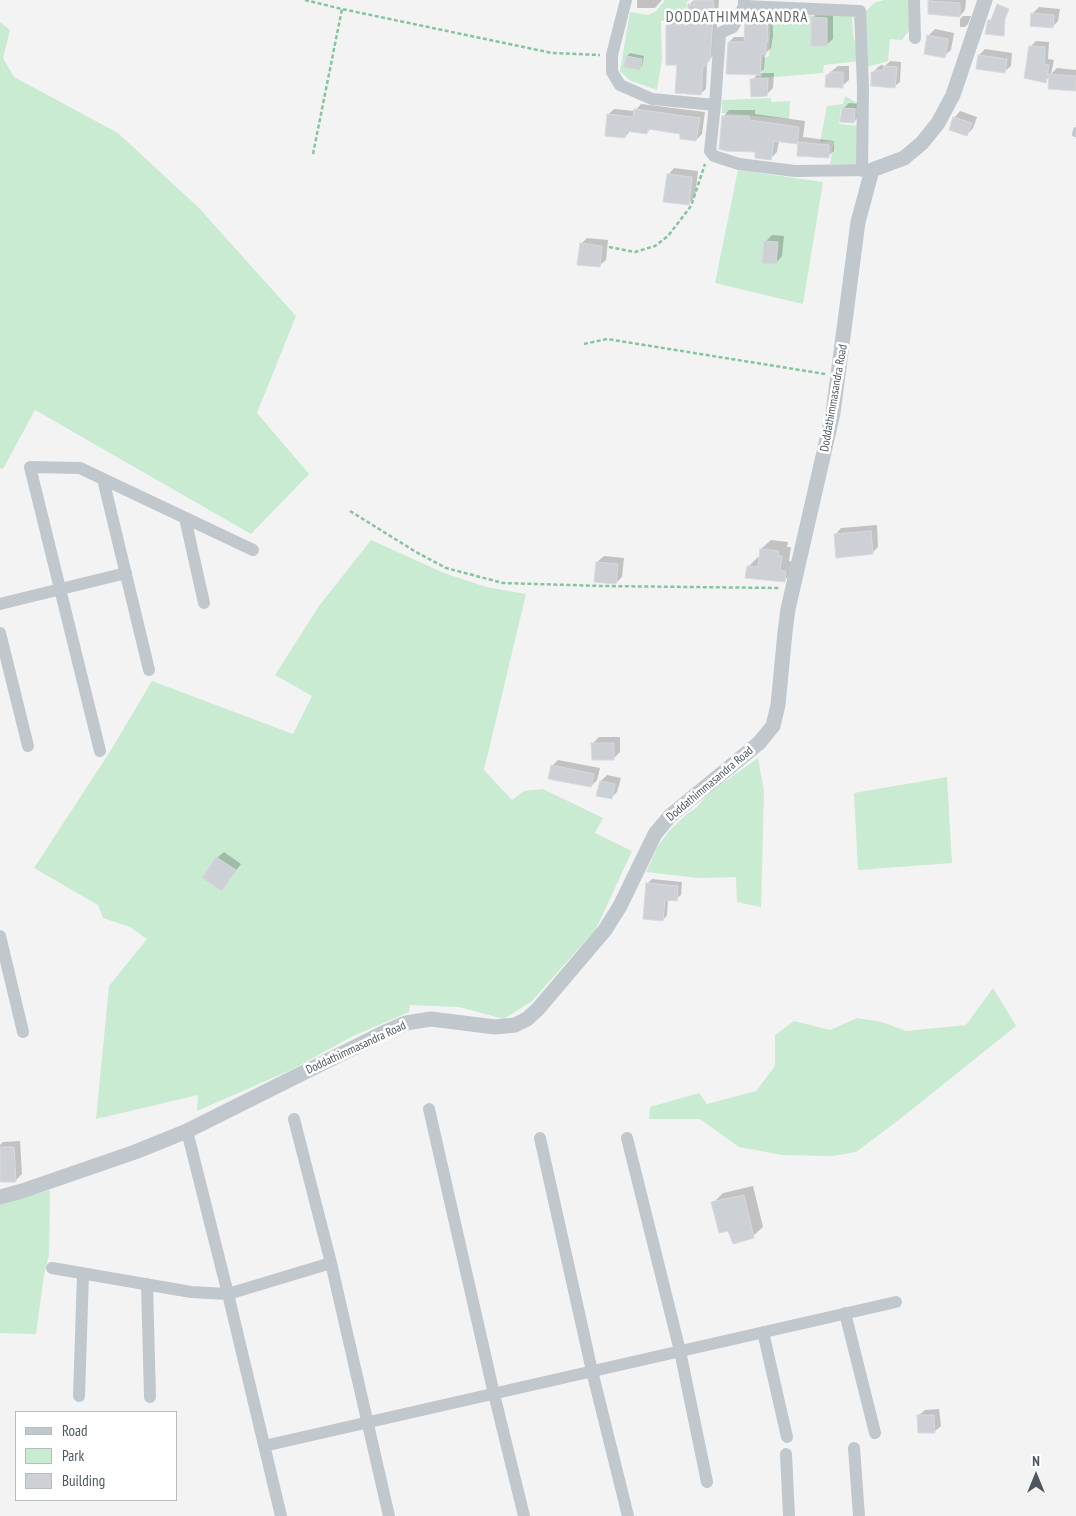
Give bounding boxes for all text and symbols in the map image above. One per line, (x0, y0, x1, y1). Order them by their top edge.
district label: DODDATHIMMASANDRA (664, 9, 810, 27)
street label: Doddathimmasandra Road (817, 343, 851, 453)
street label: Doddathimmasandra Road (664, 744, 756, 824)
street label: Doddathimmasandra Road (304, 1019, 408, 1077)
legend (15, 1411, 178, 1501)
text: Road (62, 1421, 88, 1440)
text: Park (62, 1446, 84, 1465)
north arrow (1011, 1451, 1061, 1501)
text: N (1032, 1452, 1040, 1470)
text: Building (62, 1471, 105, 1490)

